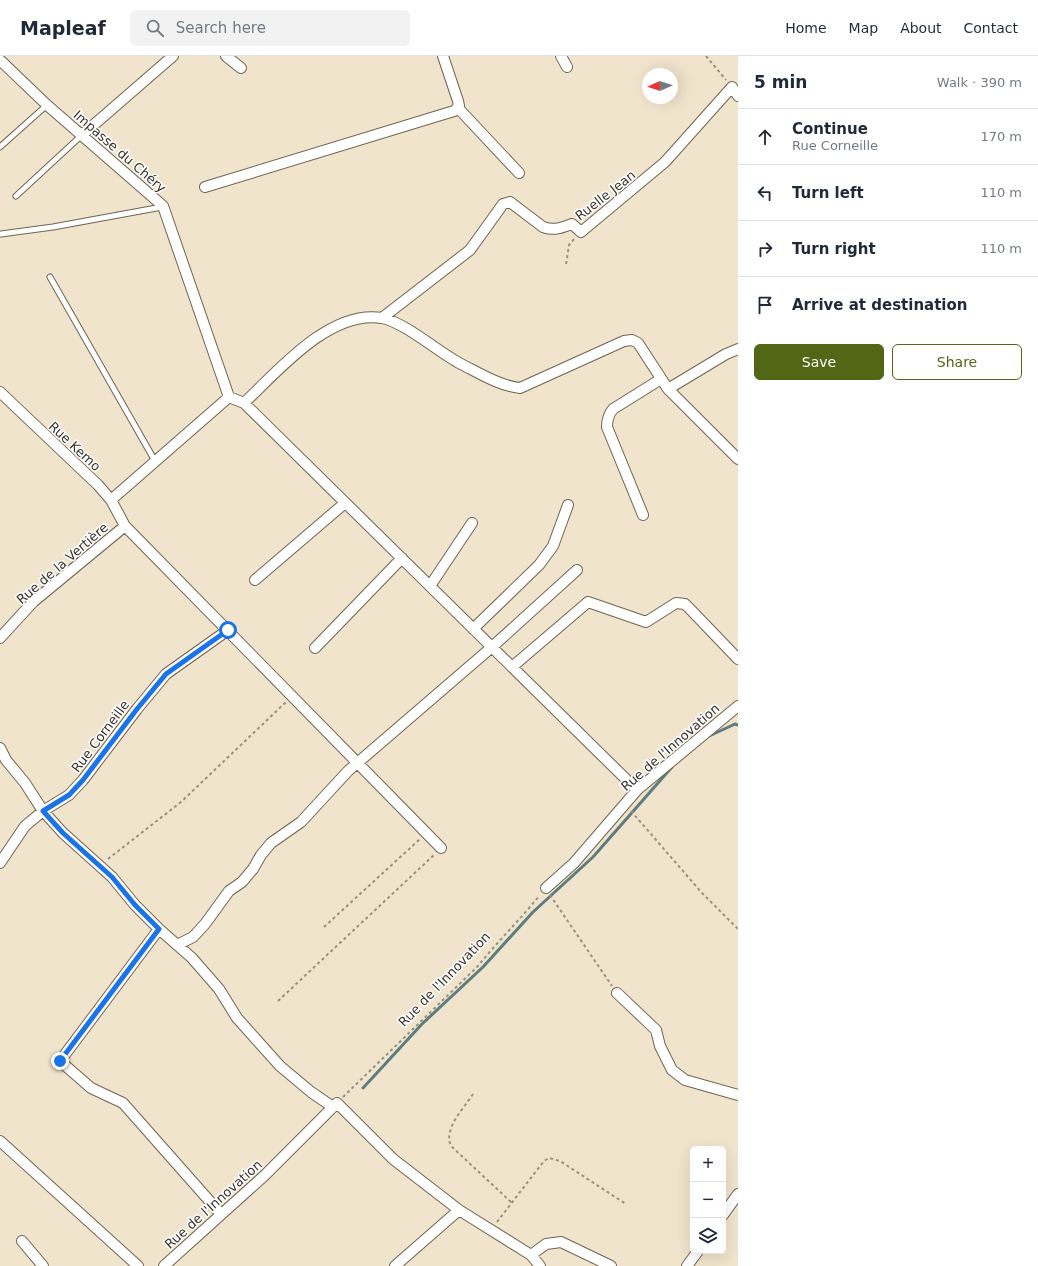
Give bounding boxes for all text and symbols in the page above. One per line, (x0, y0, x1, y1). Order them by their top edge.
search box (130, 10, 410, 46)
text: Mapleaf (20, 17, 106, 39)
icon: search (144, 17, 166, 39)
text: Search here (176, 19, 266, 37)
text: Home (785, 20, 827, 36)
text: Map (849, 20, 878, 36)
text: About (900, 20, 942, 36)
text: Contact (964, 20, 1018, 36)
north arrow (642, 68, 678, 104)
text: 5 min (754, 72, 807, 92)
text: Walk · 390 m (937, 75, 1022, 90)
street label: Impasse du Chéry (70, 107, 169, 196)
text: Continue (792, 120, 868, 138)
icon: ahead (754, 126, 776, 148)
text: 170 m (980, 129, 1022, 144)
text: Rue Corneille (792, 138, 878, 153)
street label: Ruelle Jean (572, 167, 638, 223)
icon: left (754, 182, 776, 204)
text: Turn left (792, 184, 864, 202)
text: 110 m (980, 185, 1022, 200)
icon: right (754, 238, 776, 260)
text: Turn right (792, 240, 876, 258)
text: 110 m (980, 241, 1022, 256)
icon: arrive (754, 294, 776, 316)
text: Arrive at destination (792, 296, 967, 314)
button: Save (754, 344, 884, 380)
button: Share (892, 344, 1022, 380)
street label: Rue Kemo (46, 419, 104, 474)
street label: Rue de la Vertière (14, 520, 111, 607)
route start (219, 621, 237, 639)
street label: Rue Corneille (69, 697, 132, 775)
street label: Rue de l'Innovation (618, 701, 723, 794)
street label: Rue de l'Innovation (395, 929, 493, 1030)
route end (51, 1052, 69, 1070)
map controls (690, 1146, 726, 1254)
button: + (690, 1146, 726, 1182)
street label: Rue de l'Innovation (162, 1157, 265, 1252)
button: − (690, 1182, 726, 1218)
button: layers (690, 1218, 726, 1254)

